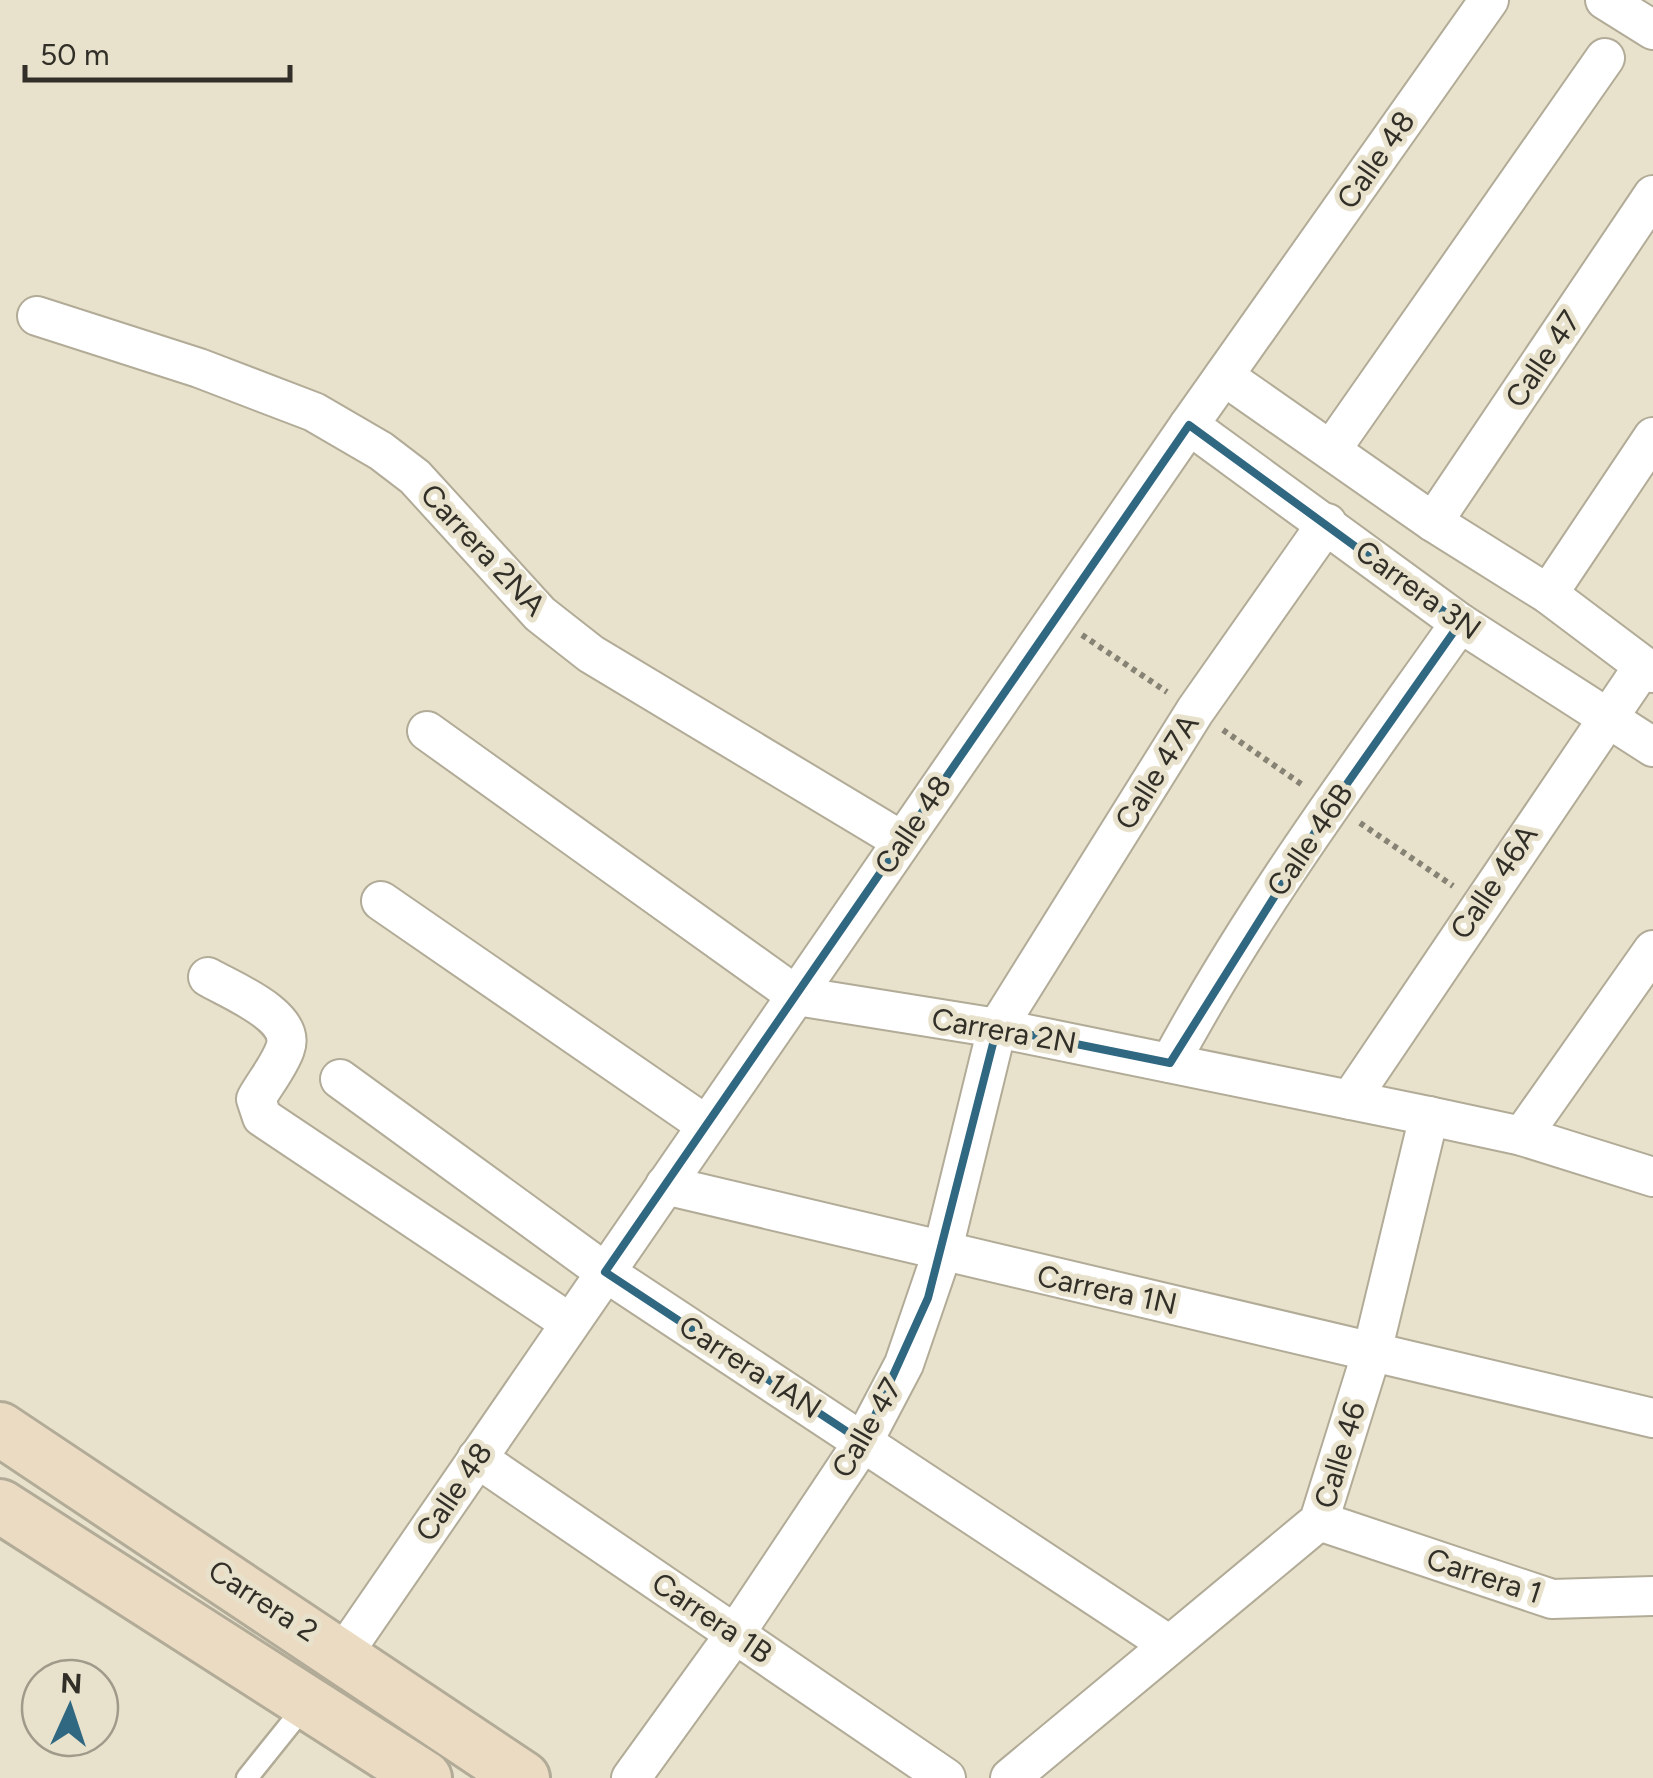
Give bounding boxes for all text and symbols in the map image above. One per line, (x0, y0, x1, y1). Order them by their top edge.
scale bar (25, 20, 290, 82)
text: 50 m (40, 36, 109, 73)
street label: Calle 48 (1329, 104, 1423, 216)
street label: Calle 47 (1497, 303, 1588, 414)
street label: Carrera 2NA (413, 476, 554, 624)
street label: Carrera 3N (1348, 532, 1488, 647)
street label: Calle 47A (1107, 707, 1207, 836)
street label: Calle 48 (866, 768, 959, 881)
street label: Calle 46B (1258, 776, 1361, 903)
street label: Calle 46A (1442, 817, 1546, 946)
street label: Carrera 2N (929, 1000, 1079, 1061)
street label: Carrera 1N (1034, 1257, 1180, 1322)
street label: Carrera 1AN (672, 1307, 828, 1426)
street label: Calle 47 (823, 1371, 910, 1484)
street label: Calle 46 (1306, 1397, 1373, 1513)
street label: Calle 48 (407, 1435, 500, 1548)
street label: Carrera 1 (1422, 1540, 1546, 1611)
street label: Carrera 2 (202, 1552, 325, 1650)
street label: Carrera 1B (645, 1564, 779, 1671)
north arrow (20, 1658, 120, 1758)
text: N (60, 1665, 83, 1701)

